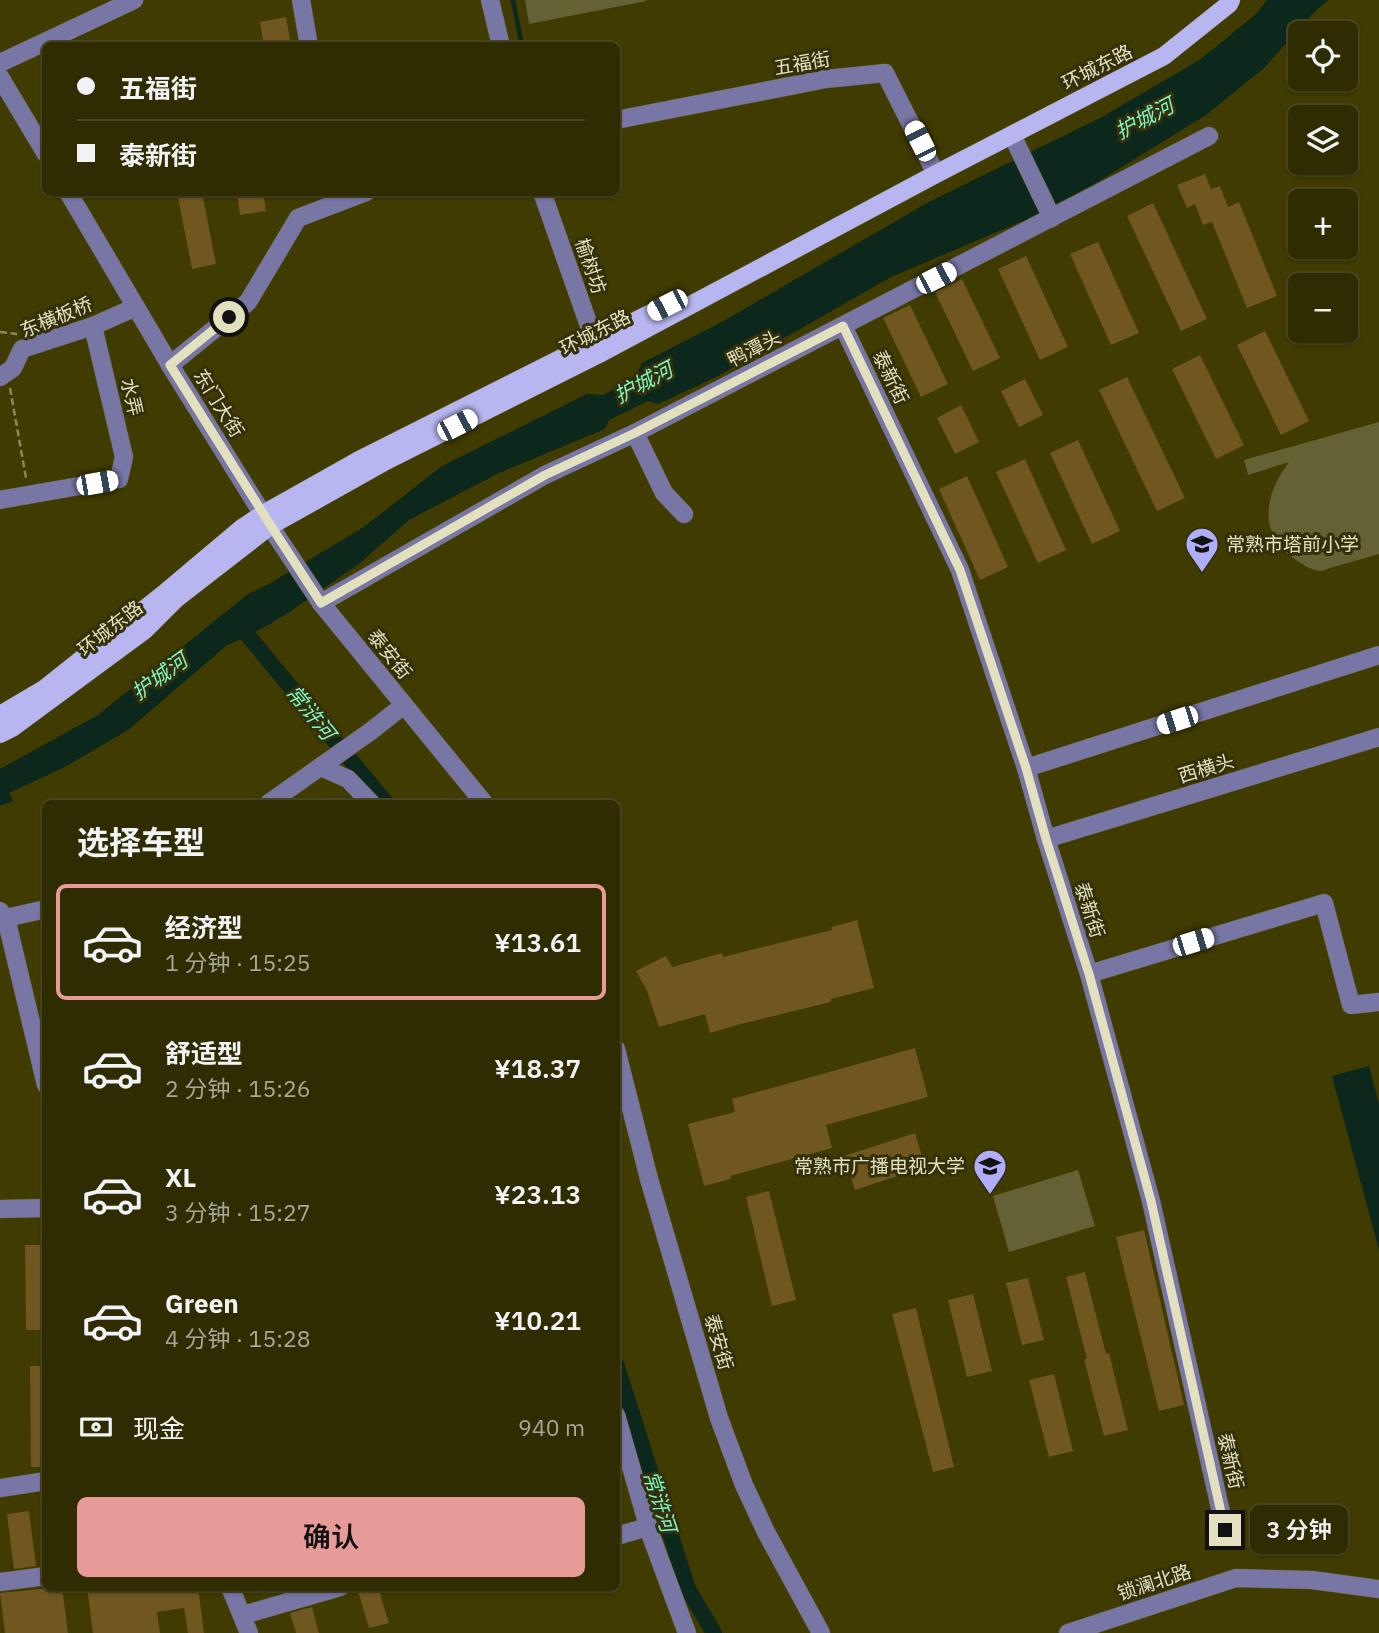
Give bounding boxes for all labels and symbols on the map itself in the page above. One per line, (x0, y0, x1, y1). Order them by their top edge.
street label: 环城东路 (1058, 39, 1136, 95)
street label: 五福街 (772, 46, 832, 80)
water label: 护城河 (1110, 89, 1182, 145)
car (902, 118, 939, 164)
street label: 榆树坊 (570, 235, 612, 297)
car (913, 259, 960, 297)
car (644, 286, 691, 324)
street label: 东横板桥 (16, 292, 96, 342)
route start (213, 301, 245, 333)
street label: 环城东路 (556, 304, 634, 360)
street label: 鸭潭头 (723, 324, 785, 372)
street label: 泰新街 (868, 346, 914, 408)
water label: 护城河 (609, 353, 681, 409)
street label: 东门大街 (189, 364, 249, 442)
street label: 水弄 (116, 376, 148, 418)
car (434, 406, 481, 444)
car (75, 469, 120, 497)
school or university icon: 常熟市塔前小学 (1183, 525, 1221, 574)
place label: 常熟市塔前小学 (1226, 532, 1359, 556)
street label: 环城东路 (73, 595, 147, 661)
street label: 泰安街 (363, 624, 417, 684)
water label: 护城河 (125, 644, 196, 706)
water label: 常浒河 (280, 679, 344, 748)
car (1154, 704, 1201, 736)
street label: 西横头 (1175, 748, 1237, 788)
street label: 泰新街 (1070, 879, 1110, 941)
car (1170, 926, 1217, 958)
school or university icon: 常熟市广播电视大学 (971, 1147, 1009, 1196)
place label: 常熟市广播电视大学 (794, 1154, 965, 1178)
street label: 泰安街 (700, 1311, 738, 1373)
street label: 泰新街 (1213, 1431, 1249, 1491)
water label: 常浒河 (637, 1467, 684, 1539)
callout: 3 分钟 (1250, 1506, 1348, 1554)
route end (1209, 1514, 1241, 1546)
street label: 锁澜北路 (1114, 1559, 1194, 1605)

